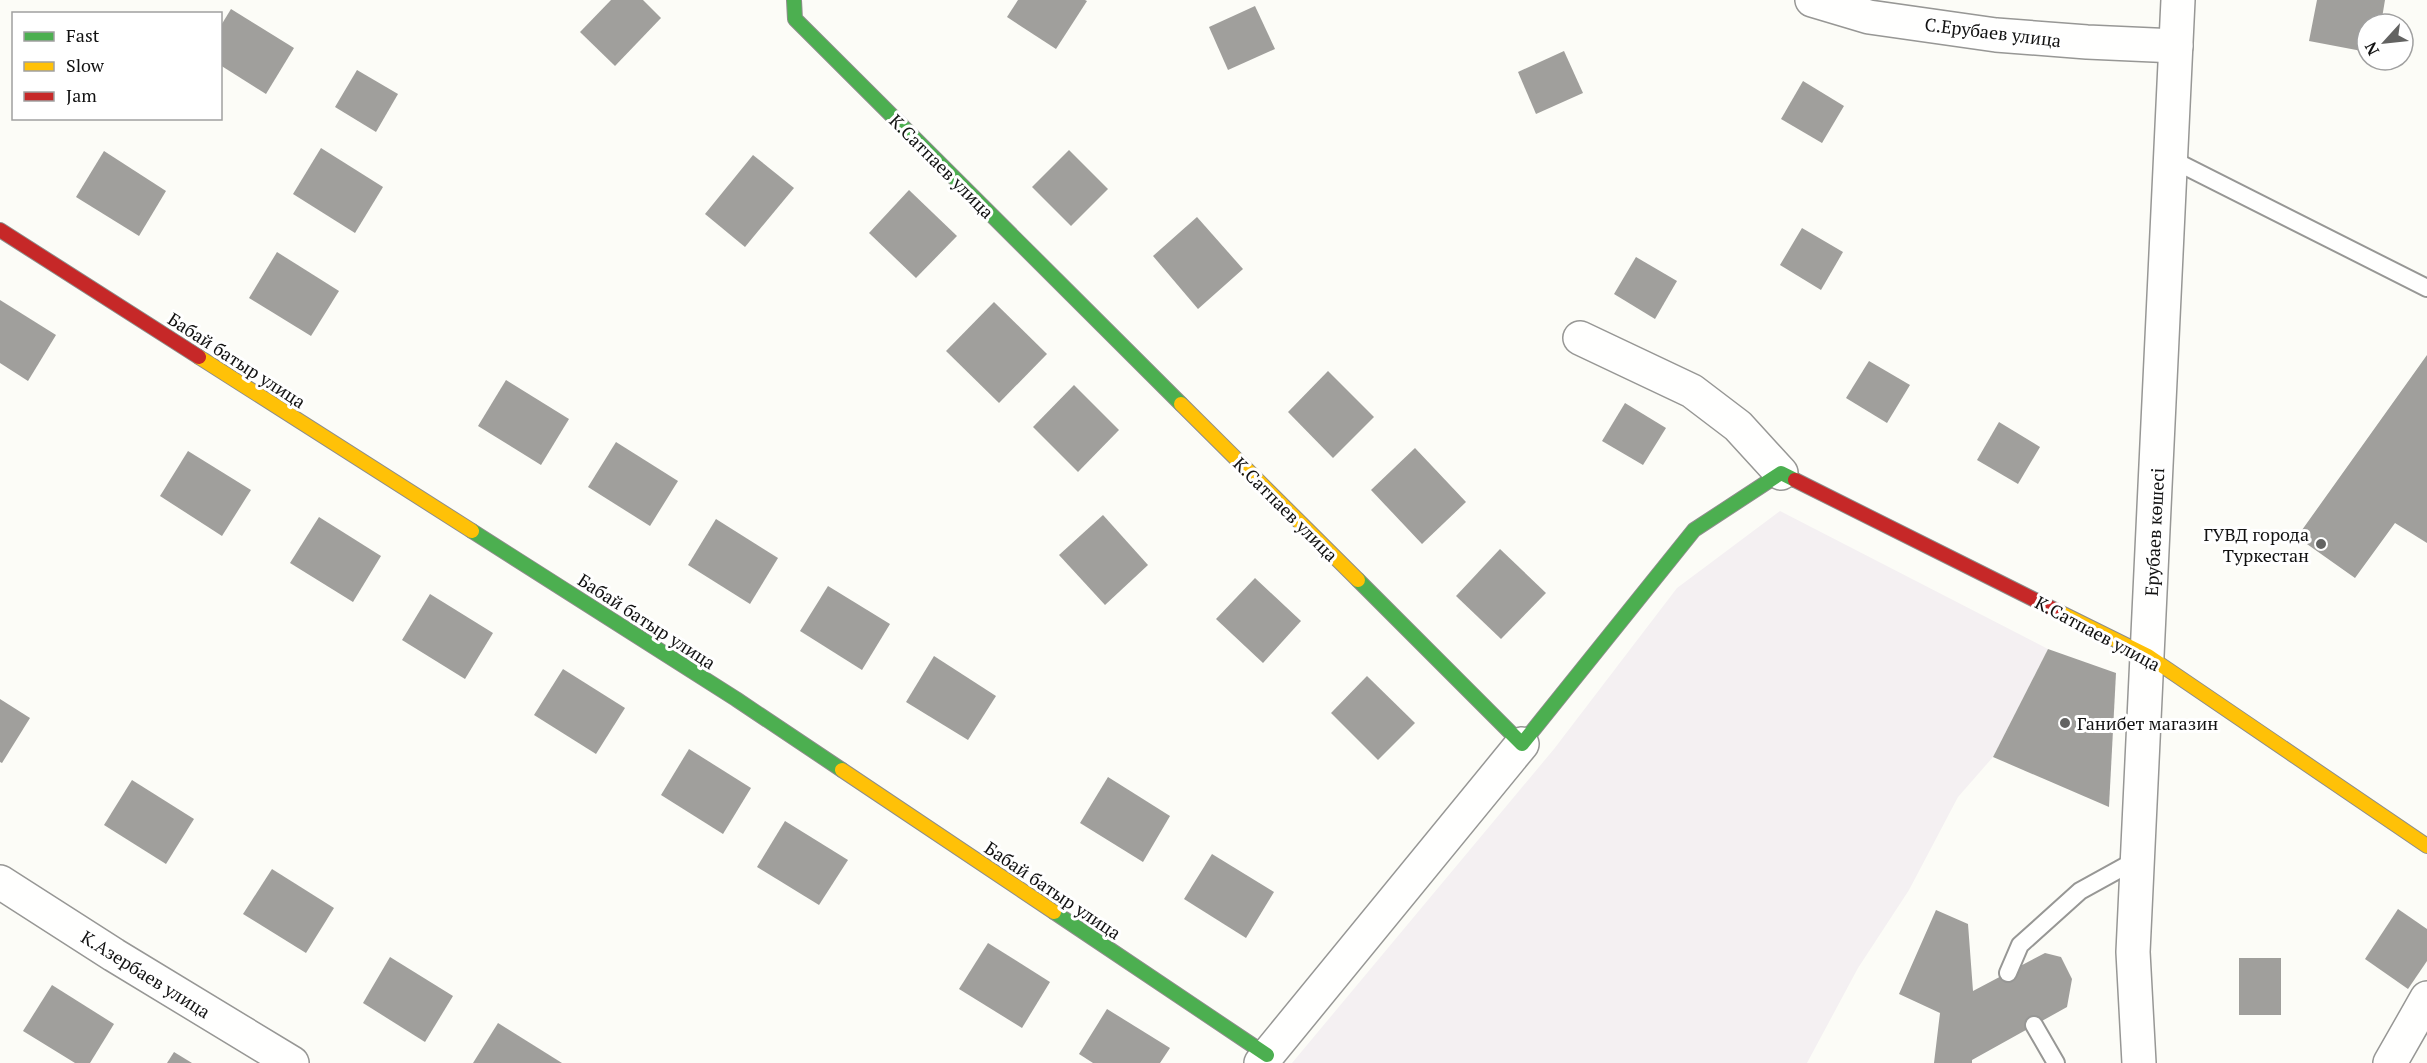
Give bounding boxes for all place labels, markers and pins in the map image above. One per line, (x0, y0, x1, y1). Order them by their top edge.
place label: ГУВД города Туркестан (2203, 522, 2309, 567)
marker: ГУВД города Туркестан (2314, 537, 2328, 551)
place label: Ганибет магазин (2077, 711, 2218, 735)
marker: Ганибет магазин (2058, 716, 2072, 730)

